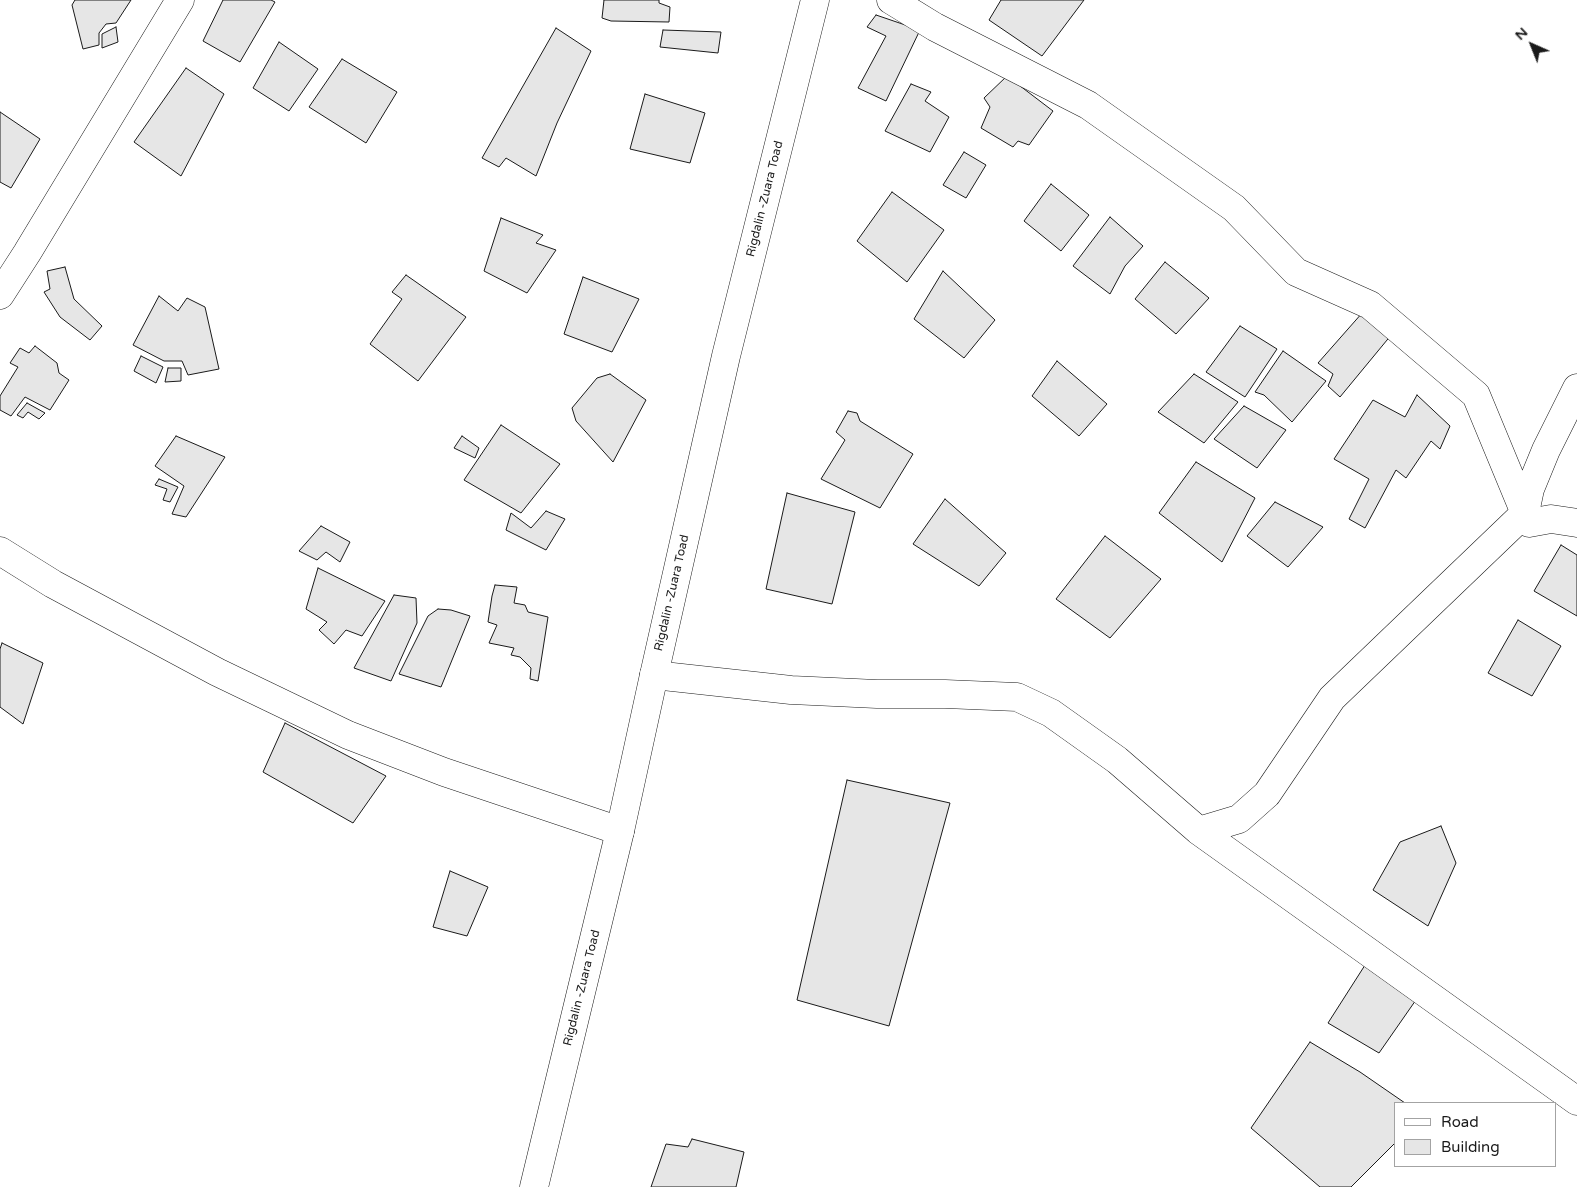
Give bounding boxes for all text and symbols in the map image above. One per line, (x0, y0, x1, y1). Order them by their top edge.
north arrow (1507, 20, 1557, 70)
text: N (1511, 24, 1531, 44)
street label: Rigdalin -Zuara Toad (744, 140, 786, 258)
street label: Rigdalin -Zuara Toad (652, 533, 692, 653)
street label: Rigdalin -Zuara Toad (561, 929, 603, 1047)
legend (1394, 1102, 1557, 1167)
text: Road (1441, 1113, 1479, 1131)
text: Building (1441, 1138, 1500, 1156)

